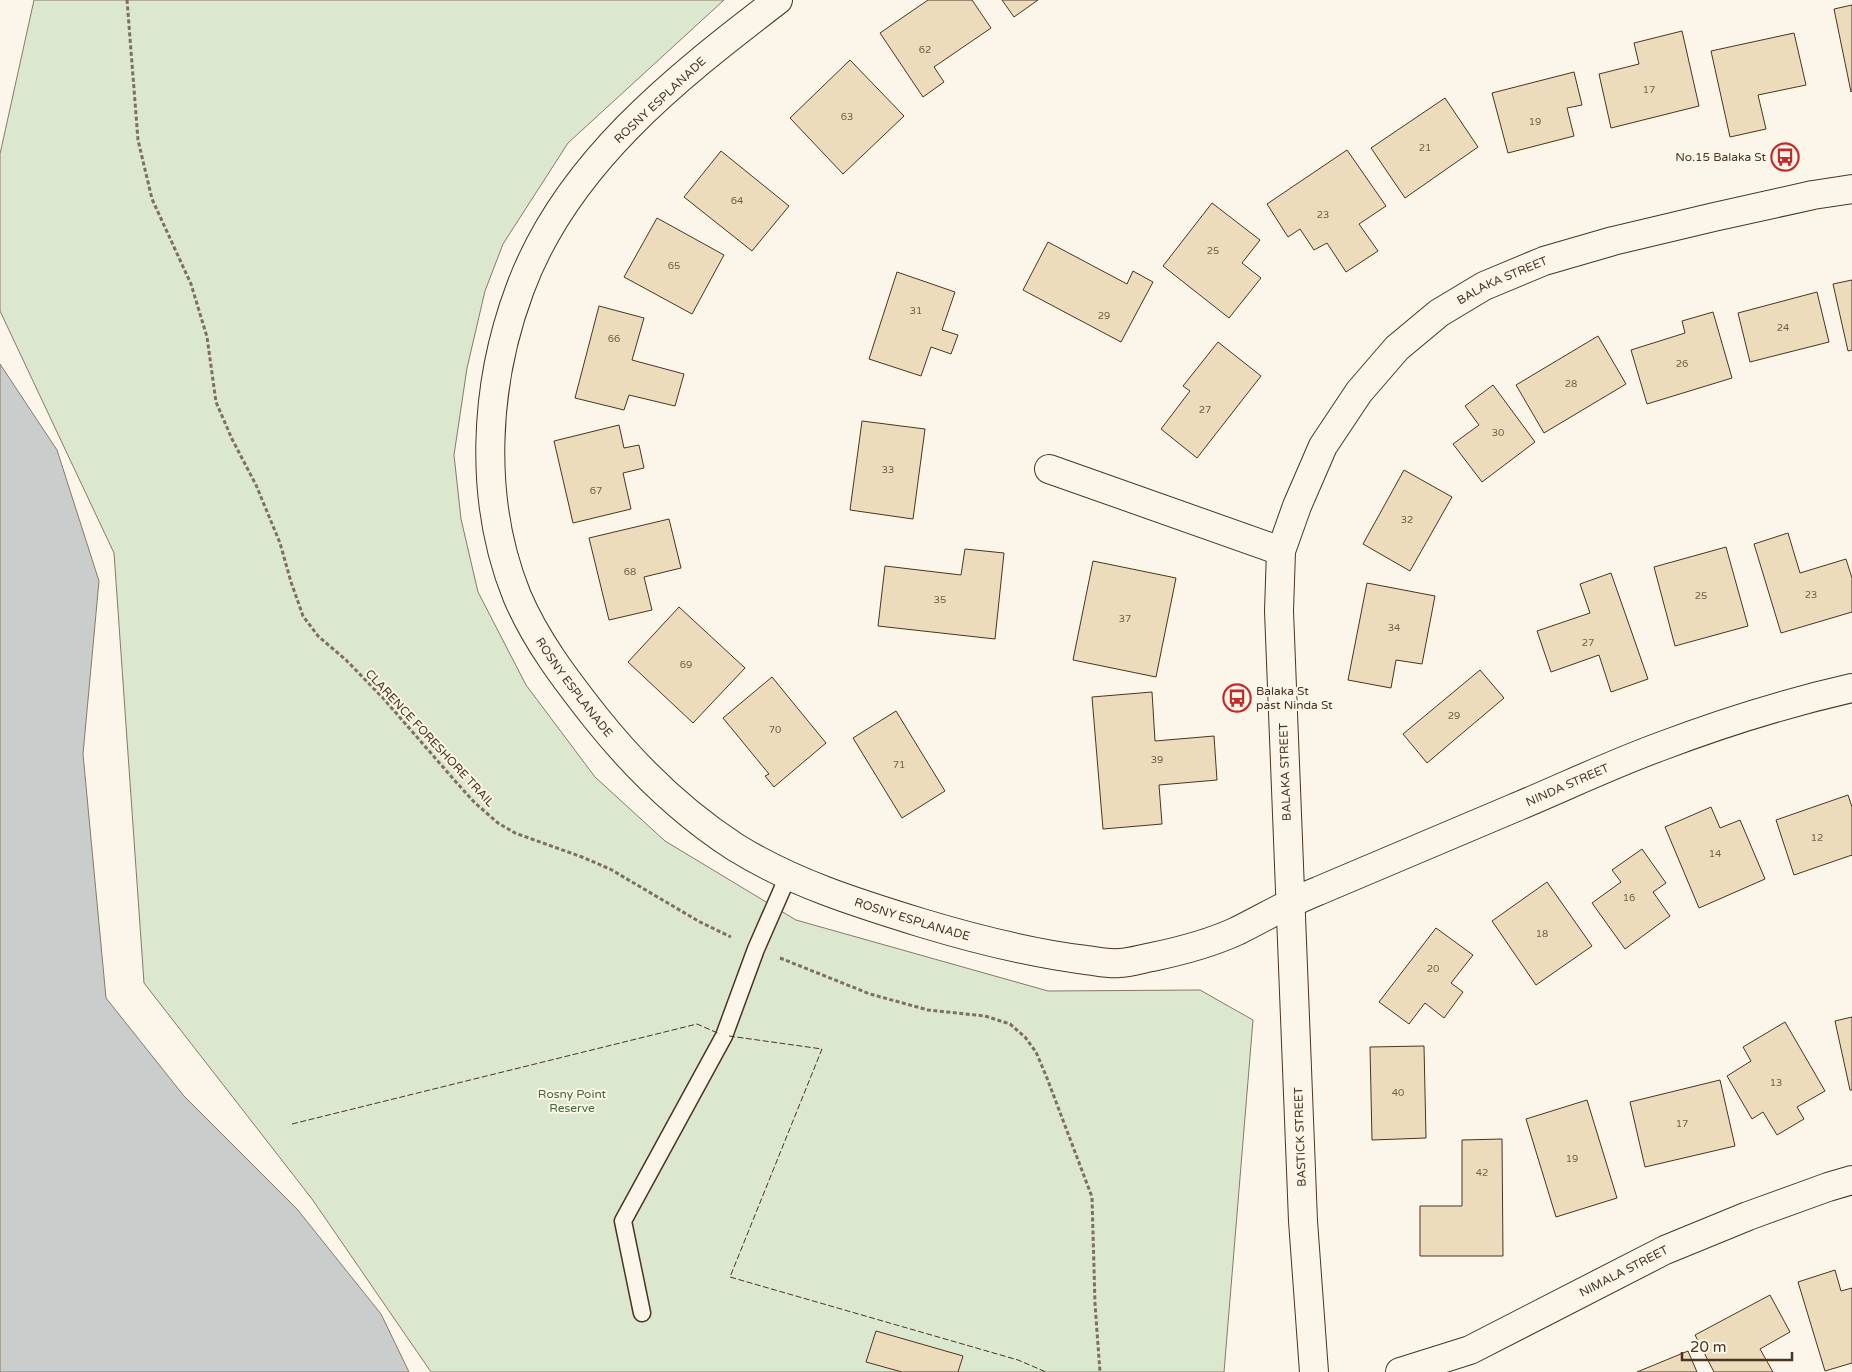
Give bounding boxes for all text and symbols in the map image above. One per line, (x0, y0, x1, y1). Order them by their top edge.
house number: 62 (919, 44, 931, 56)
street label: ROSNY ESPLANADE (611, 54, 709, 146)
house number: 17 (1643, 84, 1655, 96)
house number: 63 (841, 111, 853, 123)
house number: 19 (1529, 116, 1541, 128)
house number: 21 (1419, 142, 1431, 154)
bus stop icon: No.15 Balaka St (1770, 142, 1800, 172)
place label: No.15 Balaka St (1675, 150, 1766, 164)
house number: 64 (731, 195, 743, 207)
house number: 23 (1317, 209, 1329, 221)
house number: 25 (1207, 245, 1219, 257)
street label: BALAKA STREET (1454, 253, 1550, 308)
house number: 65 (668, 260, 680, 272)
house number: 31 (910, 305, 922, 317)
house number: 29 (1098, 310, 1110, 322)
house number: 24 (1777, 322, 1789, 334)
house number: 66 (608, 333, 620, 345)
house number: 26 (1676, 358, 1688, 370)
house number: 28 (1565, 378, 1577, 390)
house number: 27 (1199, 404, 1211, 416)
house number: 30 (1492, 427, 1504, 439)
house number: 33 (882, 464, 894, 476)
house number: 67 (590, 485, 602, 497)
house number: 32 (1401, 514, 1413, 526)
house number: 68 (624, 566, 636, 578)
house number: 23 (1805, 589, 1817, 601)
house number: 25 (1695, 590, 1707, 602)
house number: 35 (934, 594, 946, 606)
house number: 37 (1119, 613, 1131, 625)
house number: 34 (1388, 622, 1400, 634)
street label: ROSNY ESPLANADE (533, 635, 616, 740)
house number: 27 (1582, 637, 1594, 649)
house number: 69 (680, 659, 692, 671)
street label: CLARENCE FORESHORE TRAIL (363, 666, 497, 810)
bus stop icon: Balaka St past Ninda St (1222, 683, 1252, 713)
place label: Balaka St past Ninda St (1256, 684, 1333, 712)
house number: 29 (1448, 710, 1460, 722)
street label: BALAKA STREET (1276, 722, 1294, 821)
house number: 70 (769, 724, 781, 736)
house number: 39 (1151, 754, 1163, 766)
house number: 71 (893, 759, 905, 771)
street label: NINDA STREET (1524, 761, 1612, 809)
house number: 12 (1811, 832, 1823, 844)
house number: 14 (1709, 848, 1721, 860)
house number: 16 (1623, 892, 1635, 904)
street label: ROSNY ESPLANADE (853, 895, 972, 943)
house number: 18 (1536, 928, 1548, 940)
house number: 20 (1427, 963, 1439, 975)
house number: 13 (1770, 1077, 1782, 1089)
street label: BASTICK STREET (1291, 1086, 1309, 1187)
park label: Rosny Point Reserve (538, 1087, 607, 1115)
house number: 40 (1392, 1087, 1404, 1099)
house number: 17 (1676, 1118, 1688, 1130)
house number: 19 (1566, 1153, 1578, 1165)
house number: 42 (1476, 1167, 1488, 1179)
street label: NIMALA STREET (1577, 1242, 1671, 1300)
scale bar (1682, 1330, 1792, 1362)
text: 20 m (1690, 1338, 1727, 1356)

